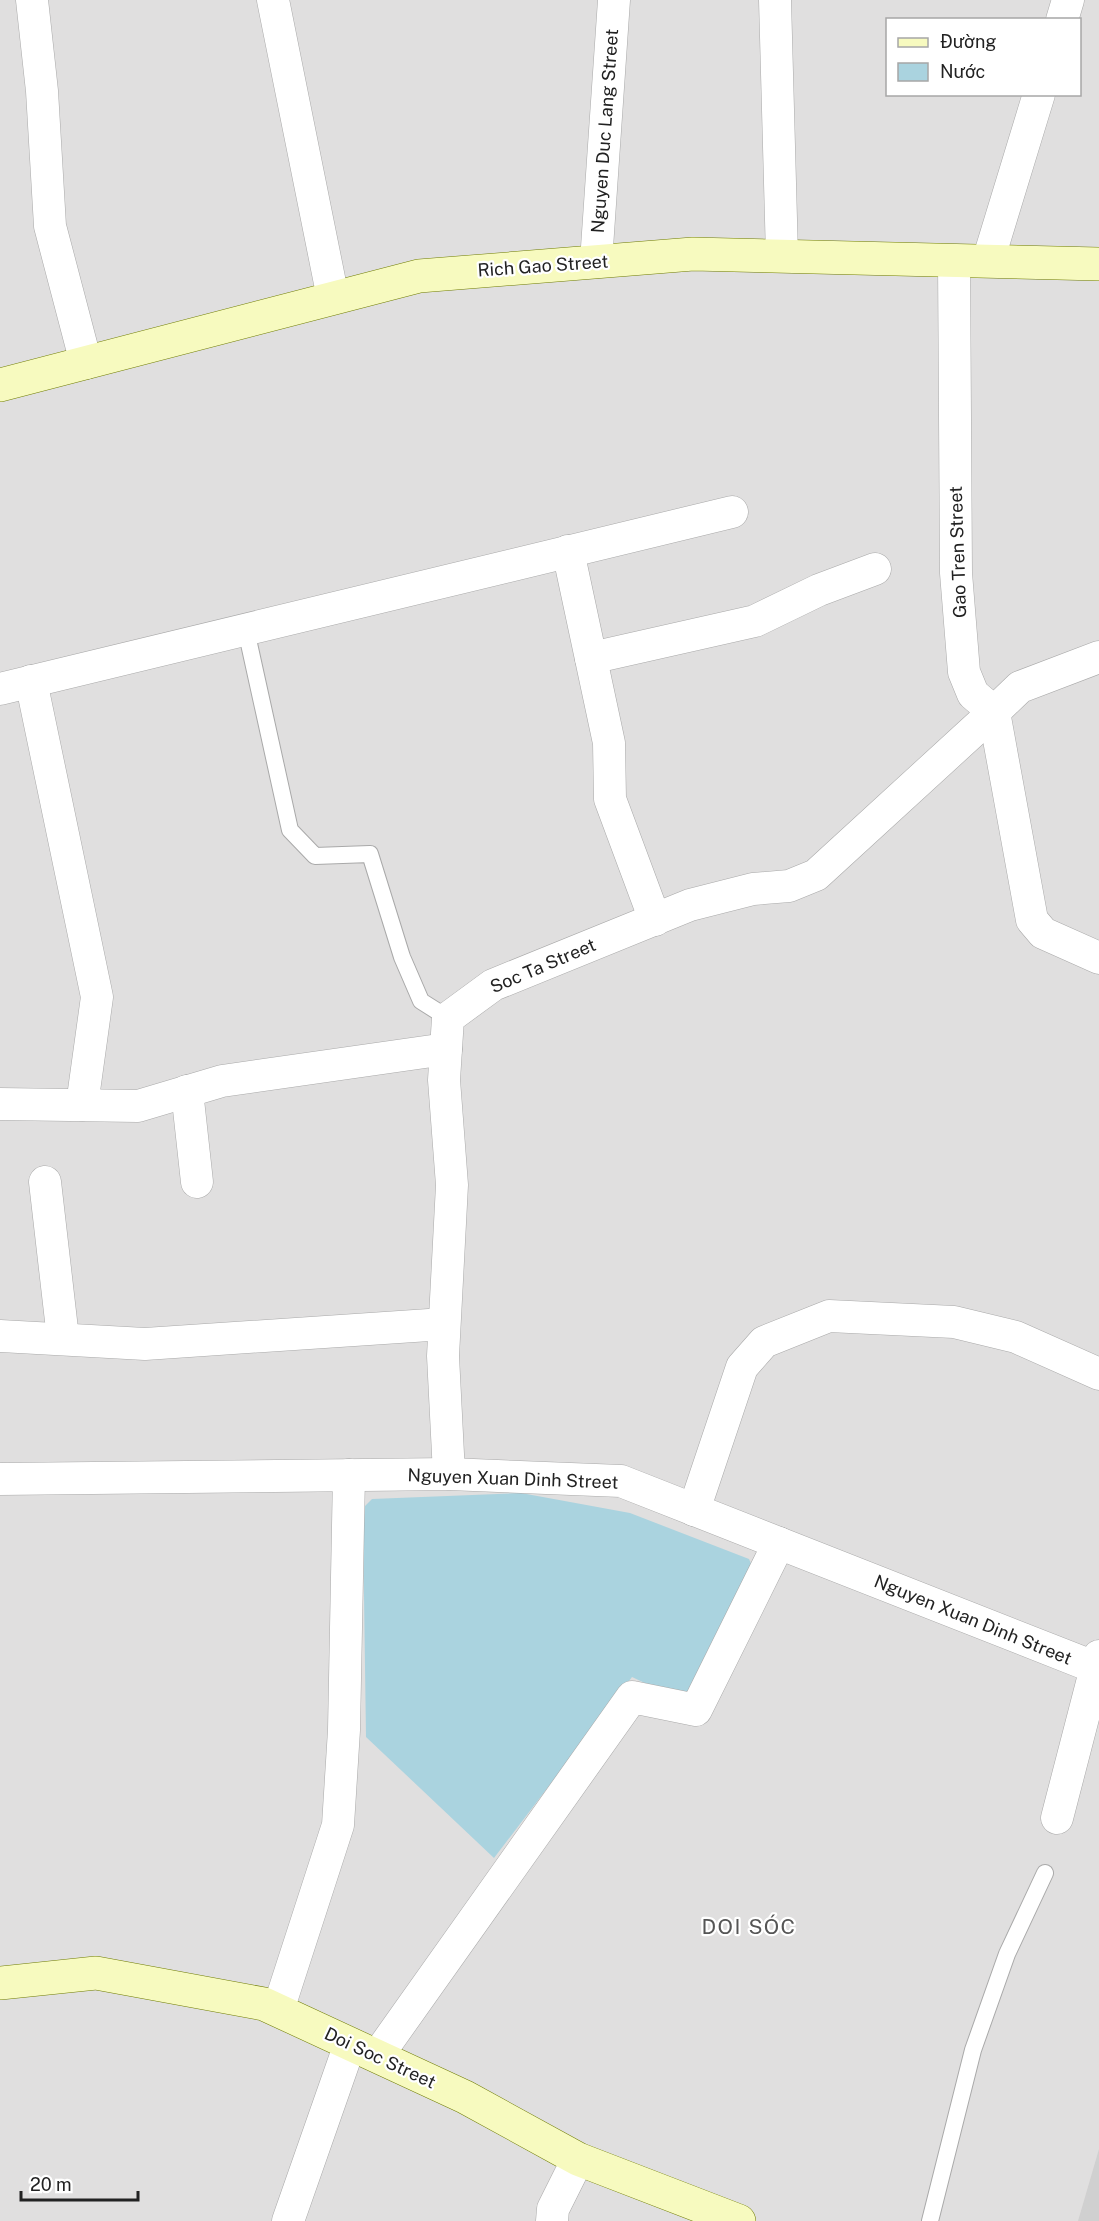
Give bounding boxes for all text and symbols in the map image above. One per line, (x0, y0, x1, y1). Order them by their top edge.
legend (886, 18, 1081, 96)
street label: Nguyen Duc Lang Street (587, 28, 622, 234)
text: Đường (940, 31, 997, 52)
text: Nước (940, 61, 985, 82)
street label: Rich Gao Street (477, 250, 609, 281)
street label: Gao Tren Street (945, 486, 970, 618)
street label: Soc Ta Street (487, 934, 599, 997)
street label: Nguyen Xuan Dinh Street (407, 1464, 619, 1493)
street label: Nguyen Xuan Dinh Street (871, 1570, 1075, 1669)
district label: DOI SÓC (701, 1914, 797, 1939)
street label: Doi Soc Street (321, 2023, 439, 2092)
scale bar (21, 2164, 138, 2202)
text: 20 m (30, 2174, 72, 2195)

